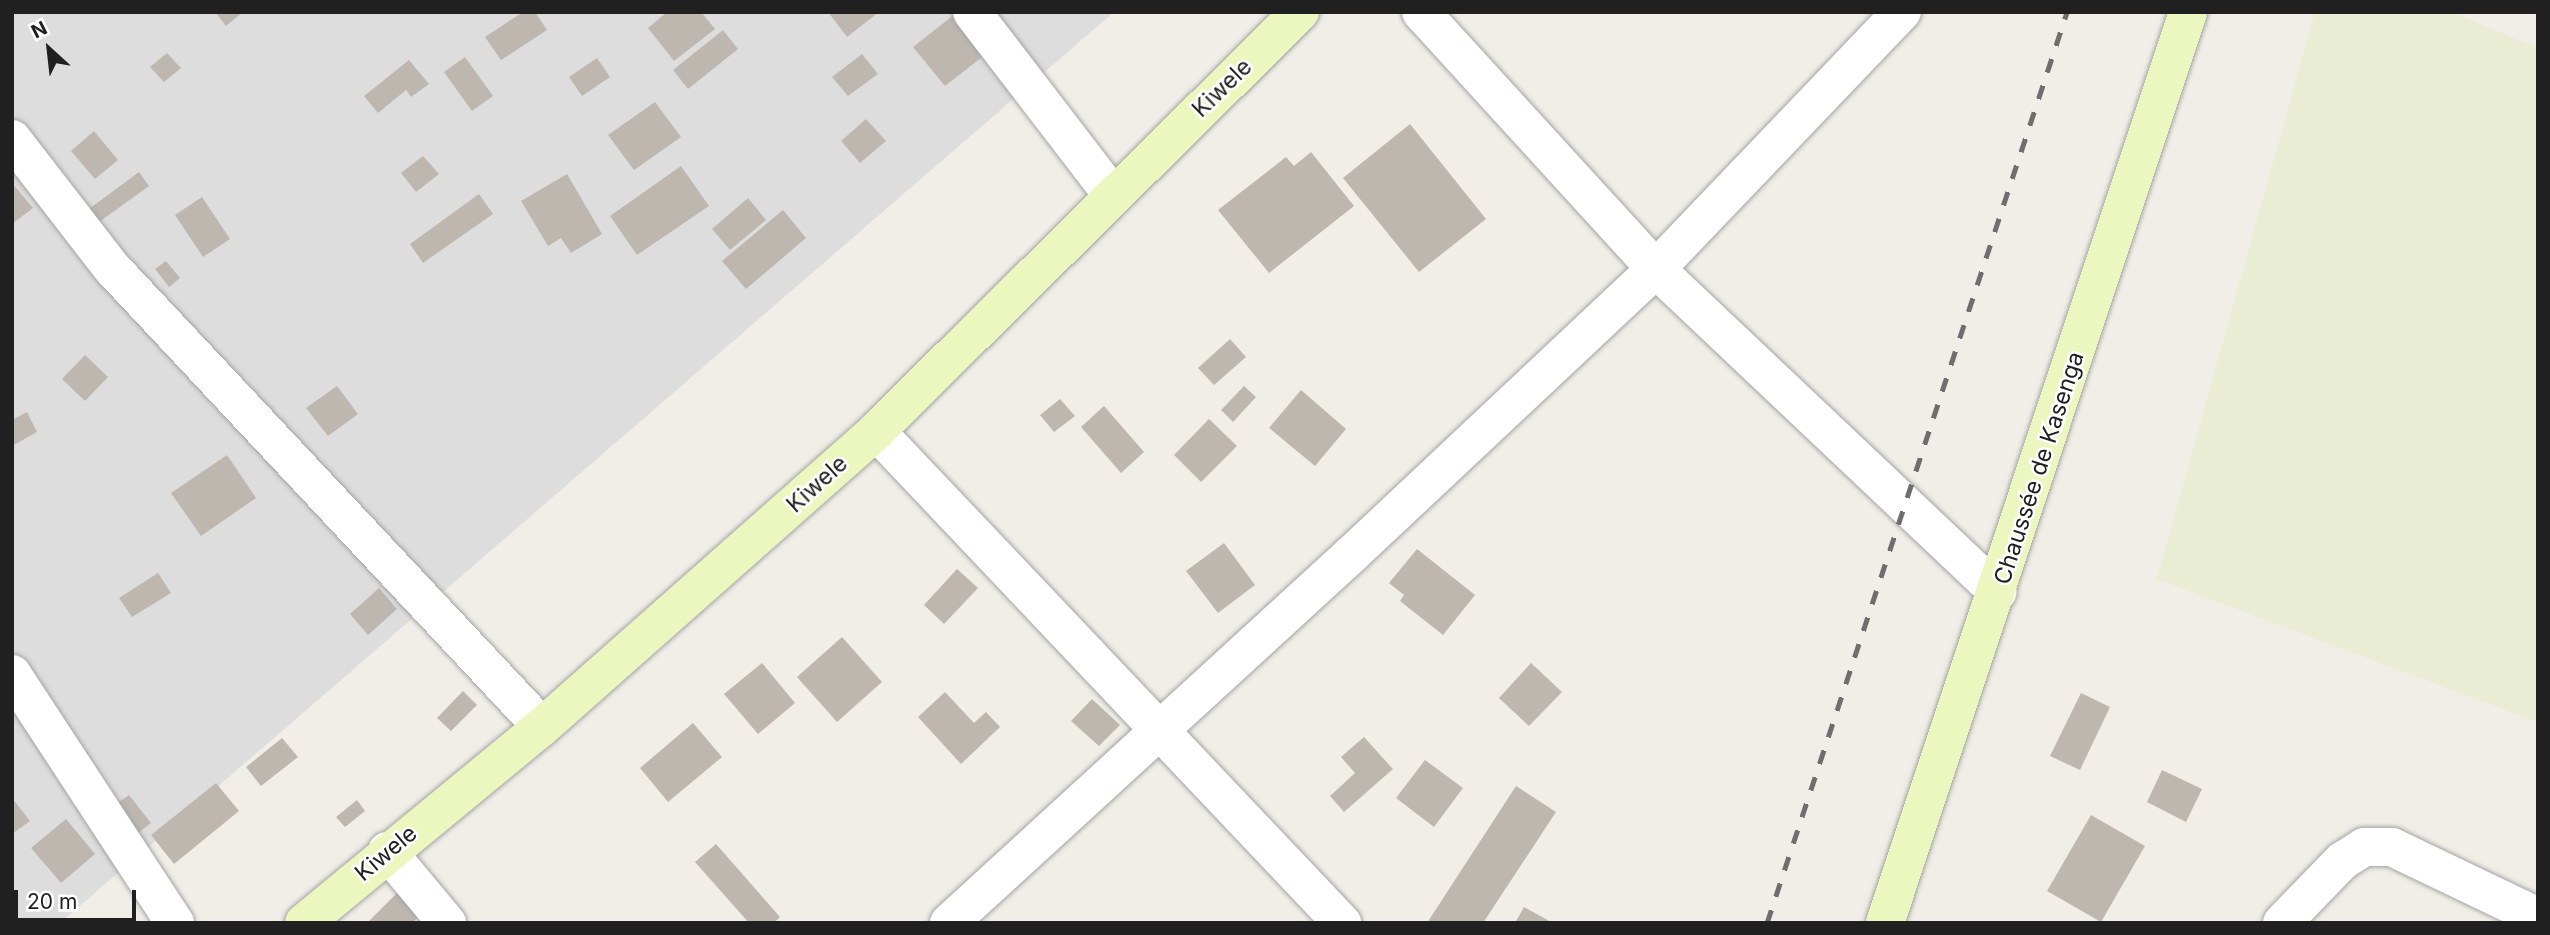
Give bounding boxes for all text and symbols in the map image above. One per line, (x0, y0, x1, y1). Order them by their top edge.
north arrow (14, 14, 84, 84)
text: N (28, 16, 51, 43)
street label: Kiwele (1186, 53, 1258, 123)
street label: Chaussée de Kasenga (1988, 348, 2090, 588)
street label: Kiwele (781, 450, 853, 518)
street label: Kiwele (349, 819, 423, 887)
scale bar (18, 876, 140, 920)
text: 20 m (27, 889, 77, 914)

